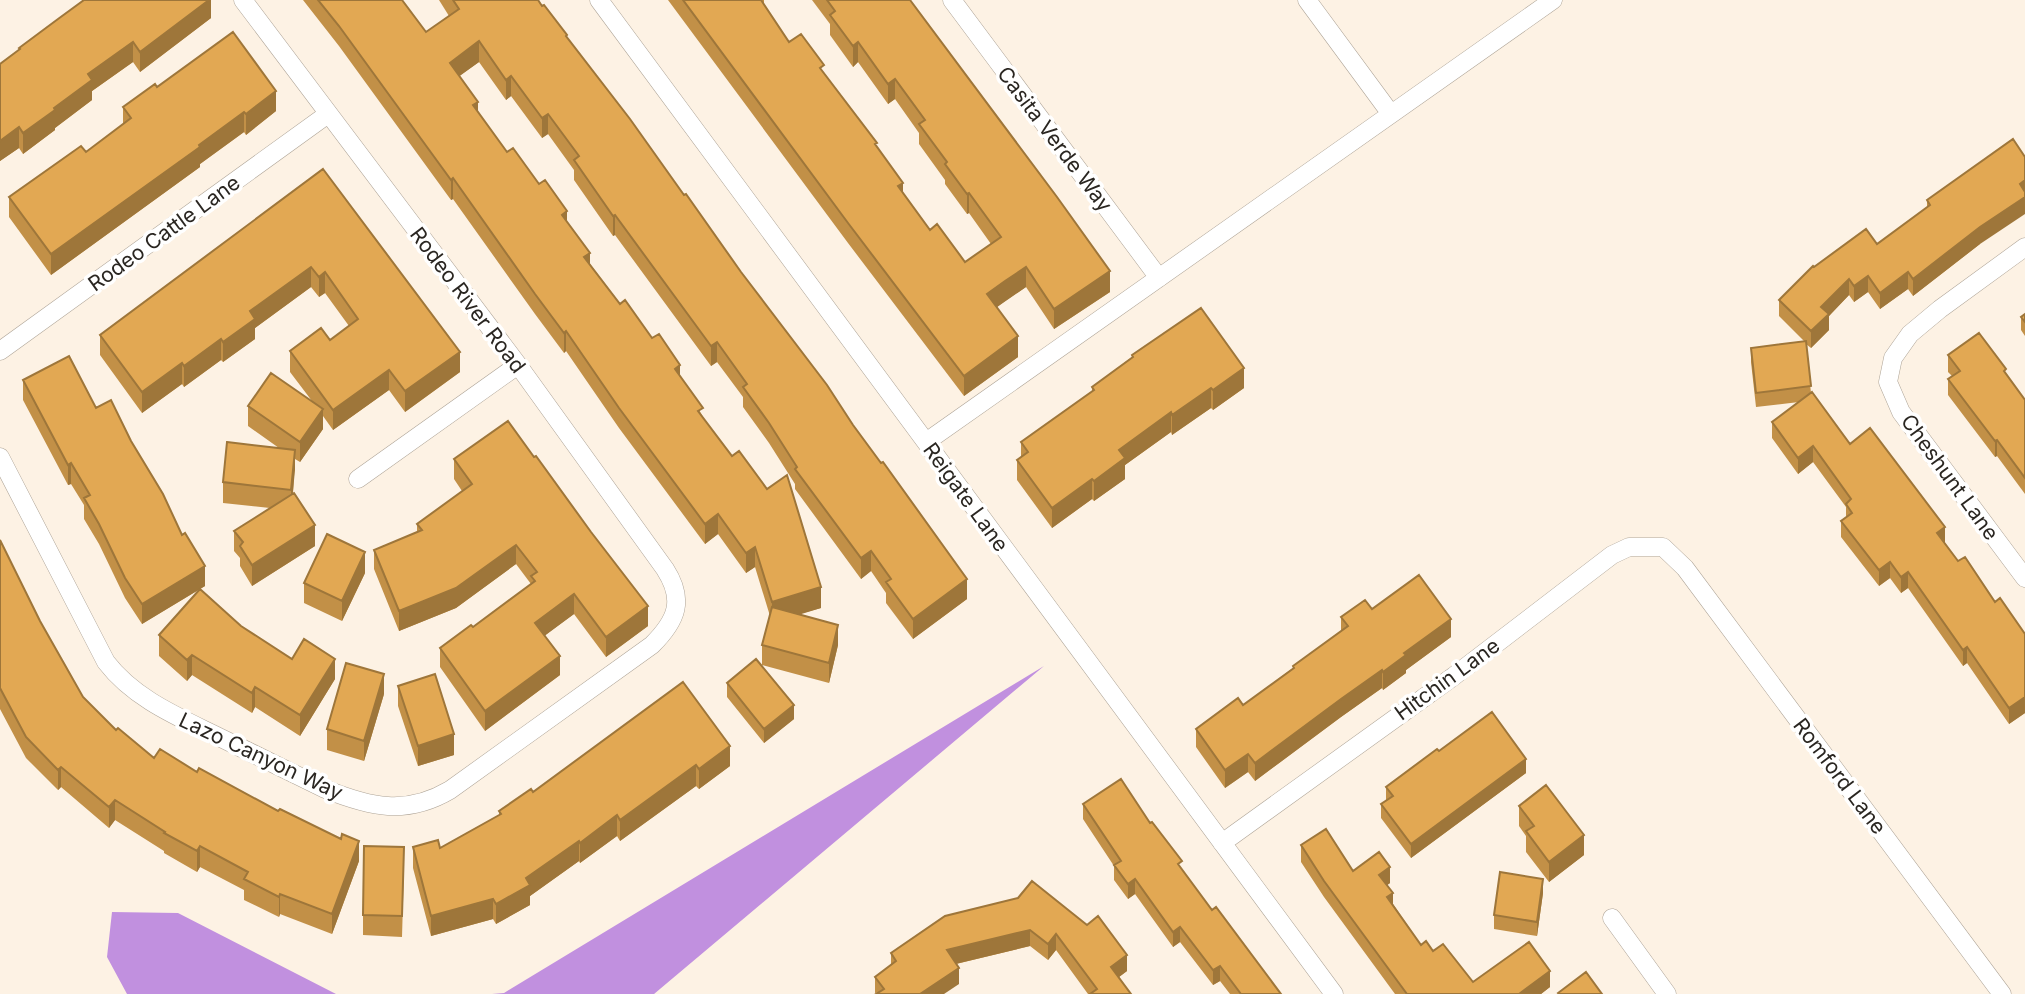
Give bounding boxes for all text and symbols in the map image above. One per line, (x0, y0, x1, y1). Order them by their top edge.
street label: Casita Verde Way (992, 62, 1118, 217)
street label: Rodeo Cattle Lane (83, 170, 245, 296)
street label: Rodeo River Road (405, 222, 531, 378)
street label: Cheshunt Lane (1896, 409, 2004, 545)
street label: Reigate Lane (918, 438, 1014, 556)
street label: Hitchin Lane (1390, 633, 1504, 725)
street label: Lazo Canyon Way (175, 707, 347, 805)
street label: Romford Lane (1788, 713, 1892, 839)

